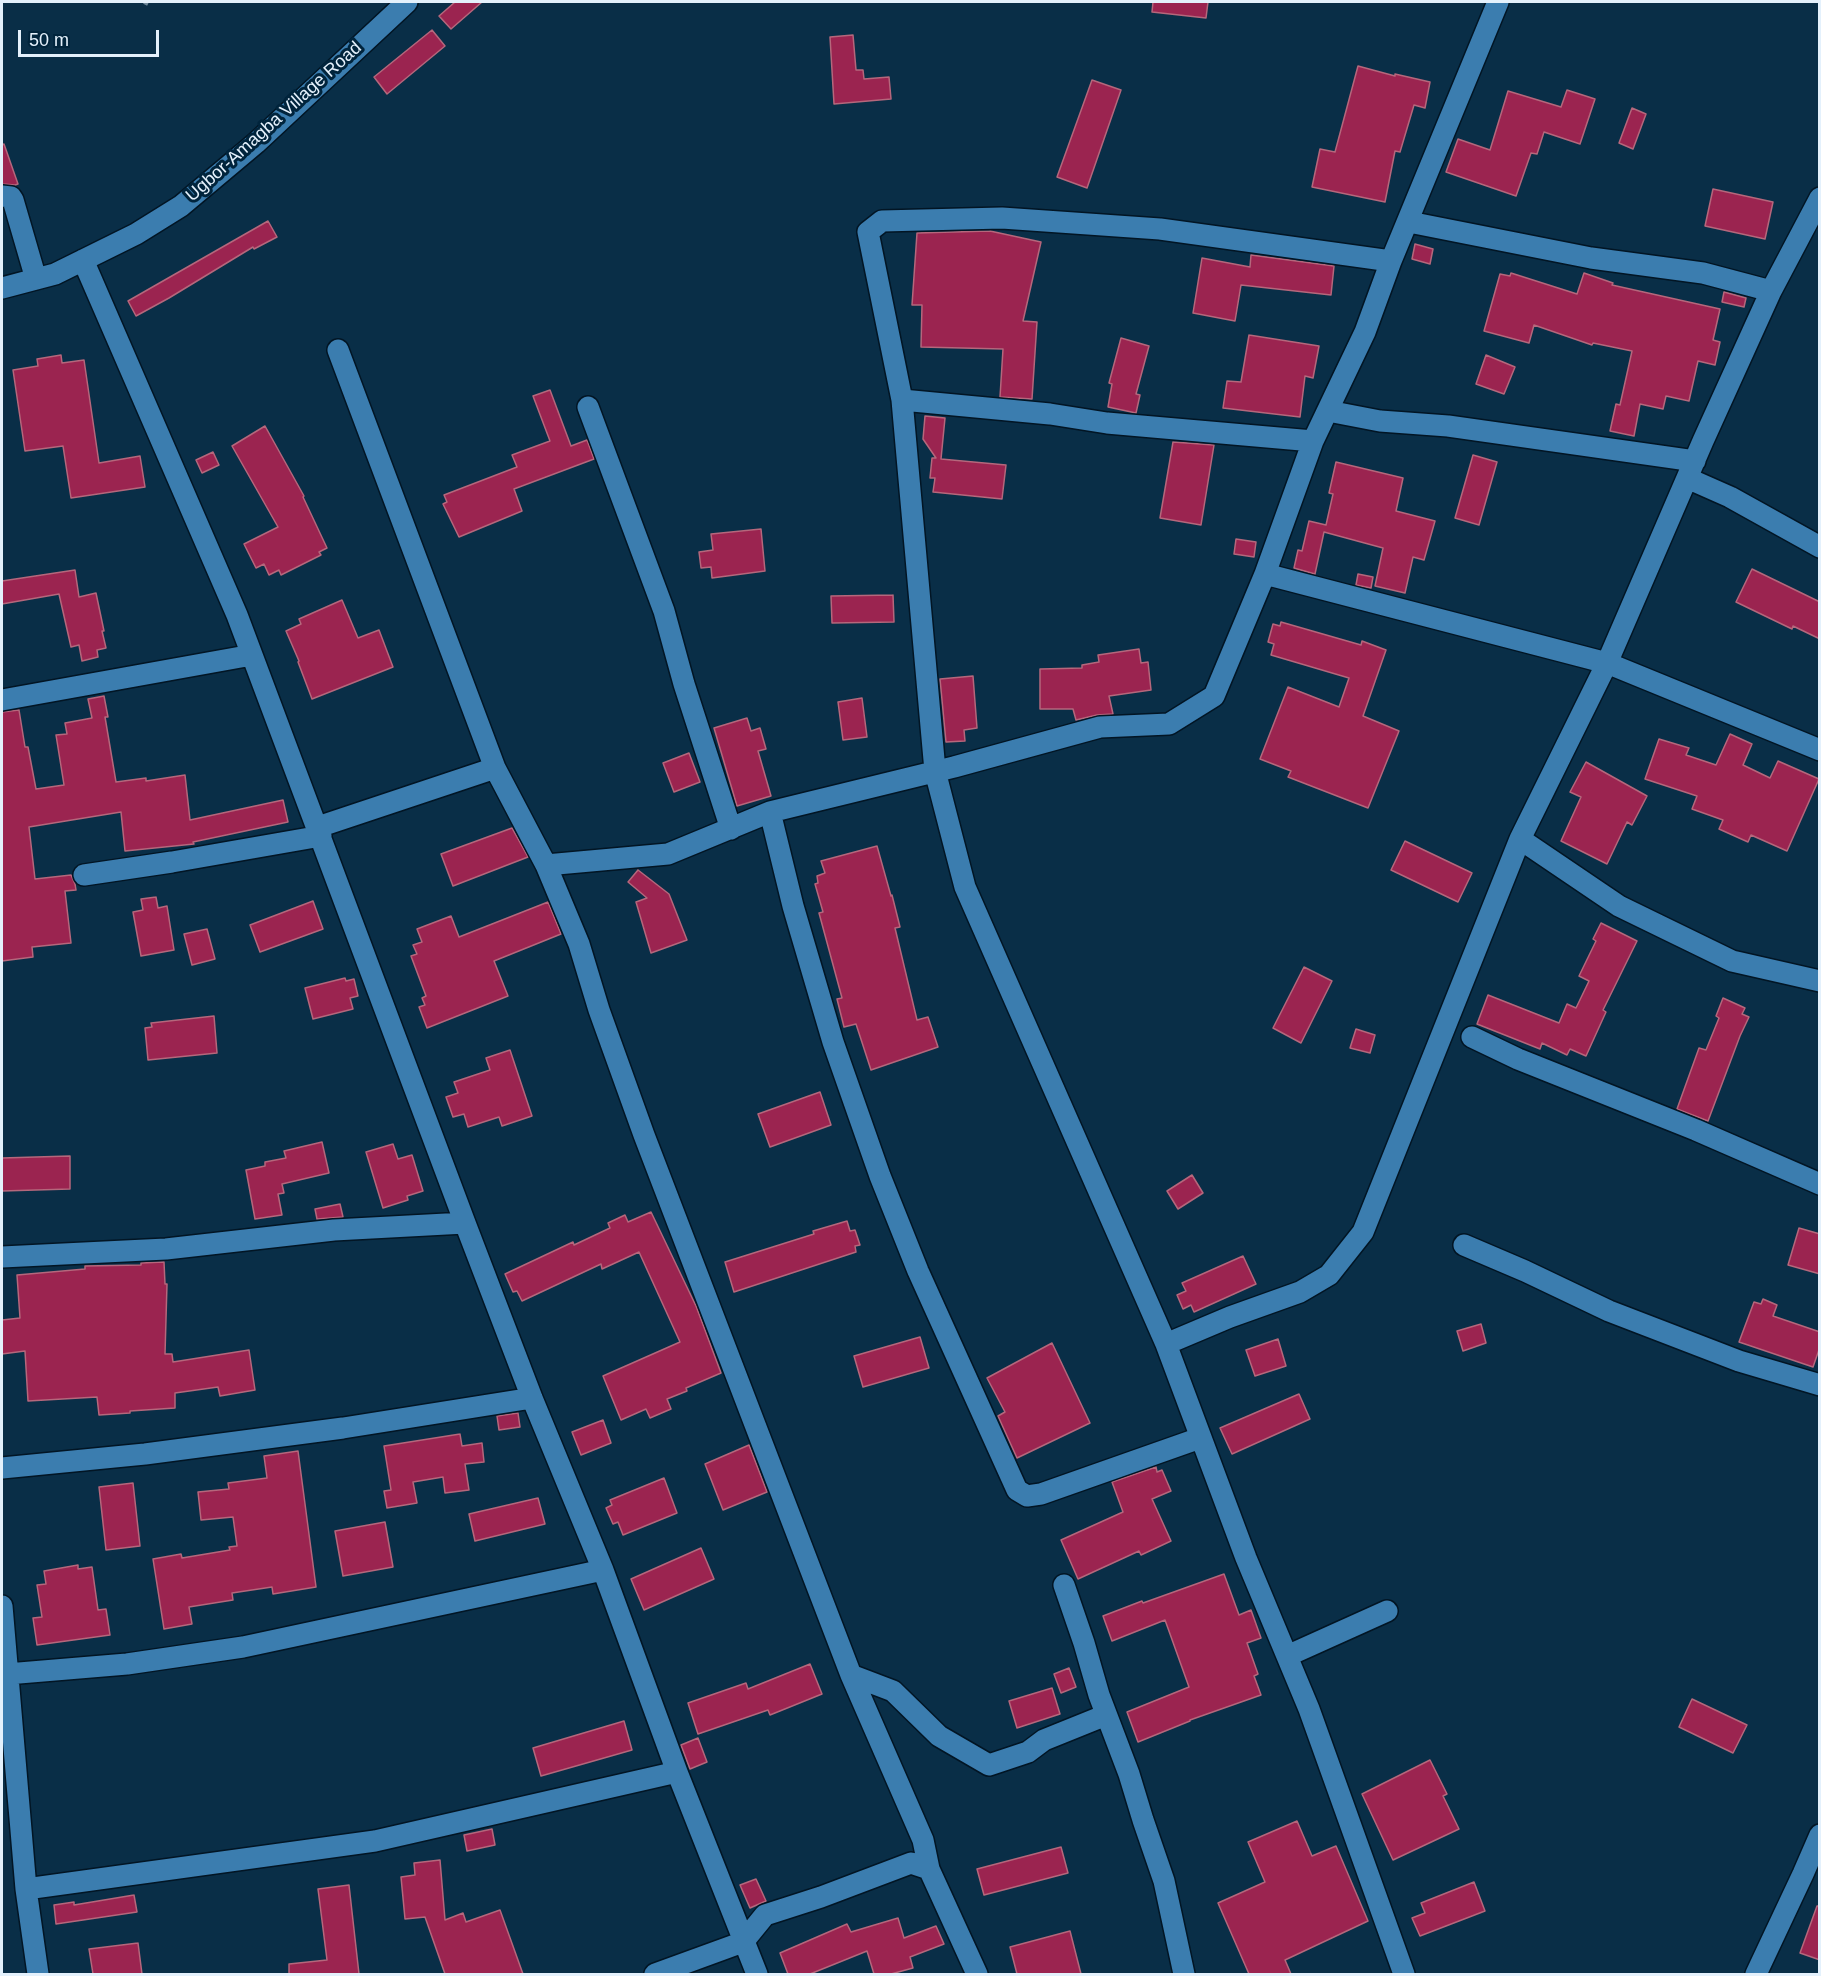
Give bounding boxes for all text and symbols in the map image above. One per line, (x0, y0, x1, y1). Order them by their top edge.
scale bar (21, 18, 162, 56)
text: 50 m (29, 30, 69, 50)
street label: Ugbor-Amagba Village Road (182, 37, 366, 207)

